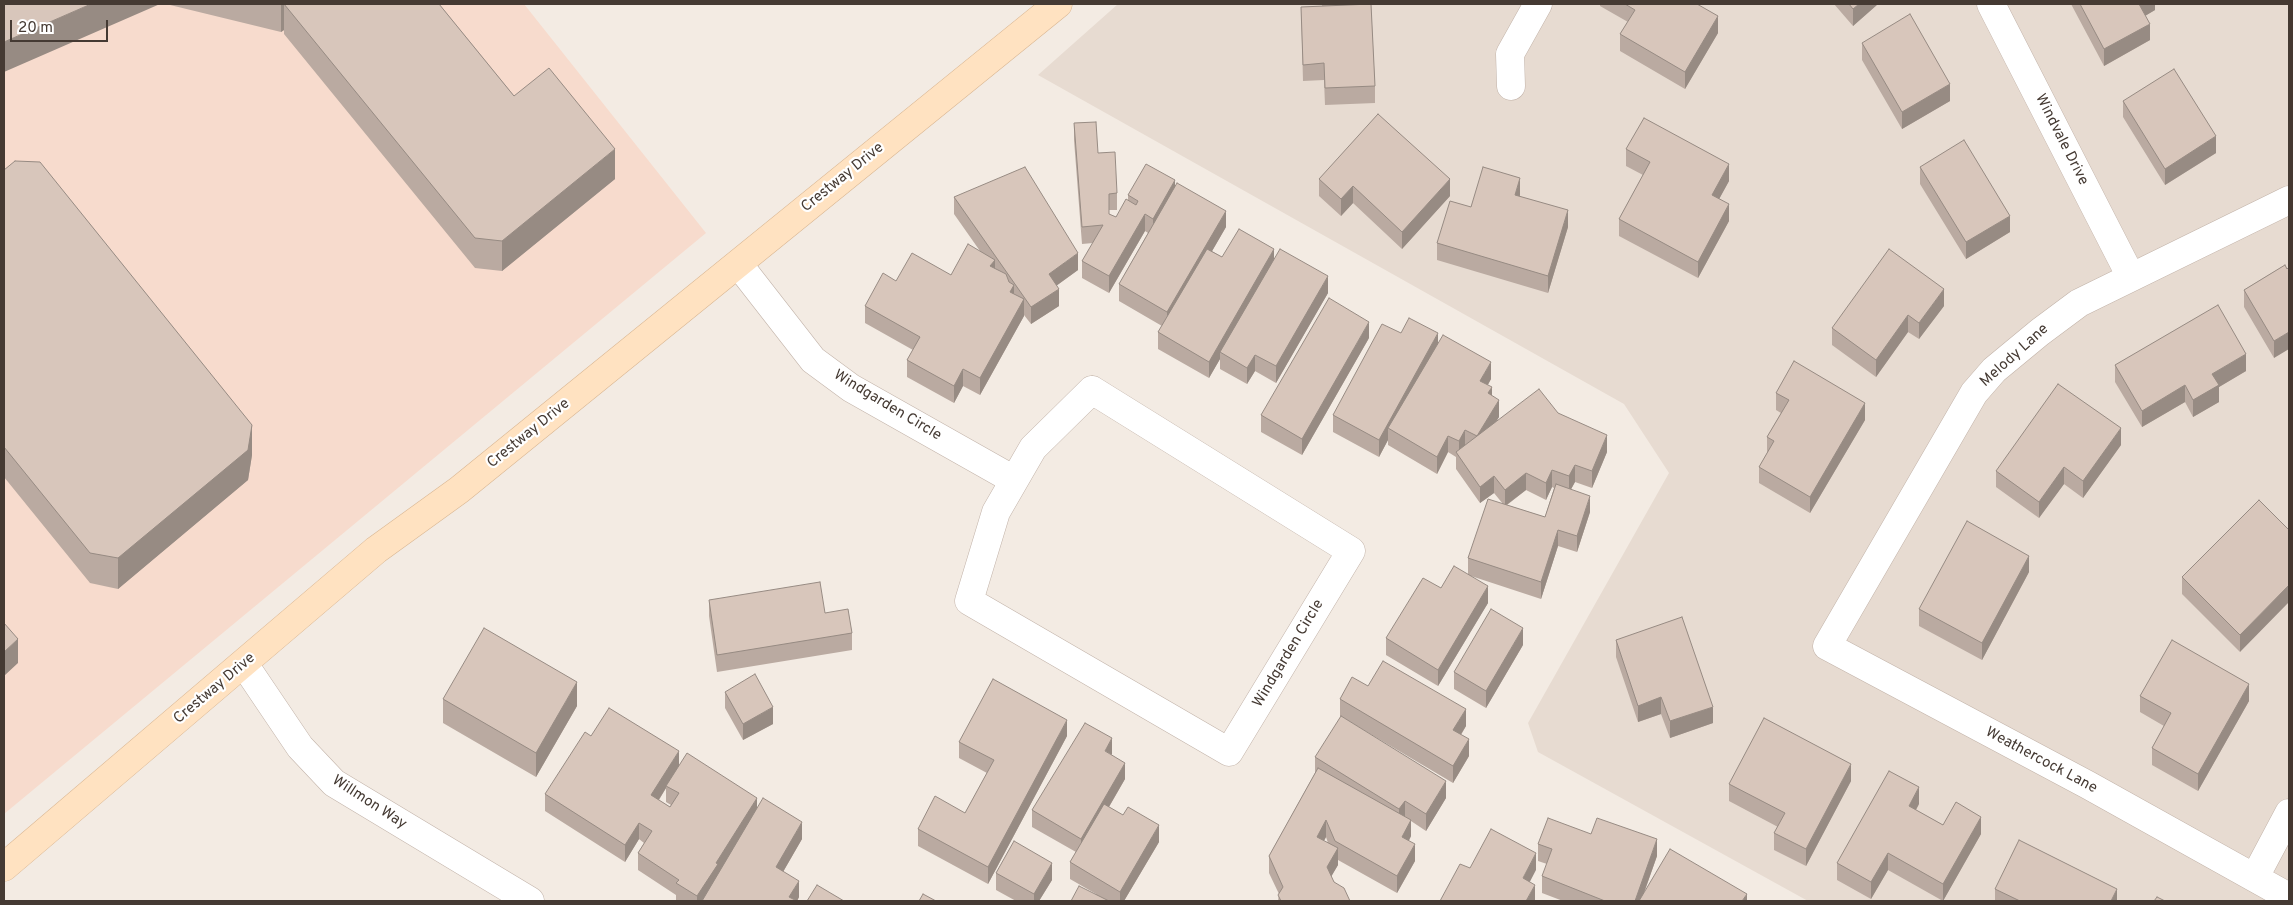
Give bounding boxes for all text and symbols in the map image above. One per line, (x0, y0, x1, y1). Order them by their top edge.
scale bar (12, 10, 110, 42)
text: 20 m (18, 19, 53, 38)
street label: Windvale Drive (2030, 91, 2092, 189)
street label: Crestway Drive (798, 139, 888, 217)
street label: Melody Lane (1977, 321, 2053, 391)
street label: Windgarden Circle (830, 367, 944, 445)
street label: Crestway Drive (484, 395, 574, 473)
street label: Windgarden Circle (1250, 597, 1328, 711)
street label: Crestway Drive (171, 650, 259, 728)
street label: Weathercock Lane (1982, 724, 2100, 798)
street label: Willmon Way (328, 772, 410, 834)

